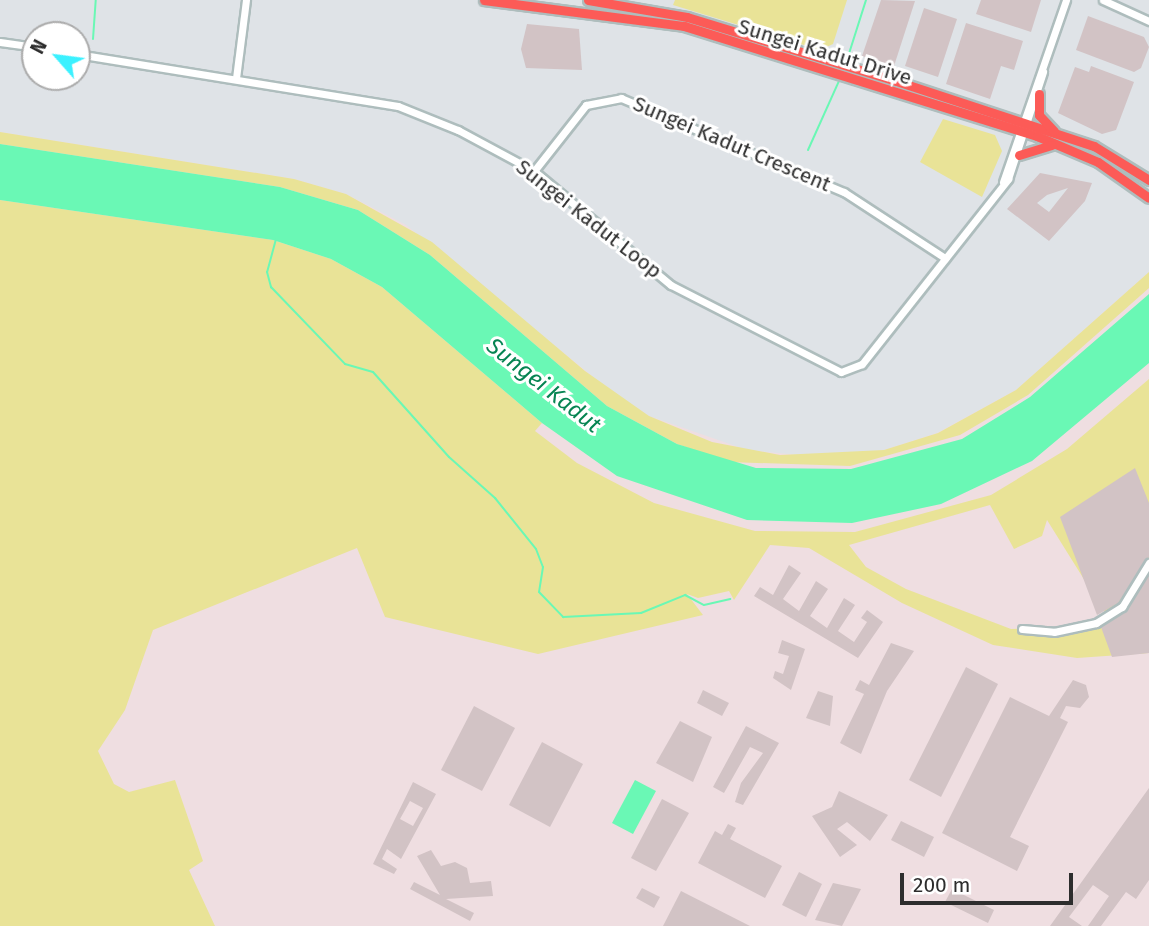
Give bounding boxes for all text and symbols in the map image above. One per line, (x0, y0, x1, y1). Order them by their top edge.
street label: Sungei Kadut Drive (735, 14, 915, 90)
north arrow (21, 21, 91, 91)
text: N (26, 36, 52, 58)
street label: Sungei Kadut Crescent (629, 91, 835, 197)
street label: Sungei Kadut Loop (511, 154, 667, 284)
water label: Sungei Kadut (481, 332, 607, 438)
scale bar (904, 860, 1077, 904)
text: 200 m (913, 872, 970, 898)

